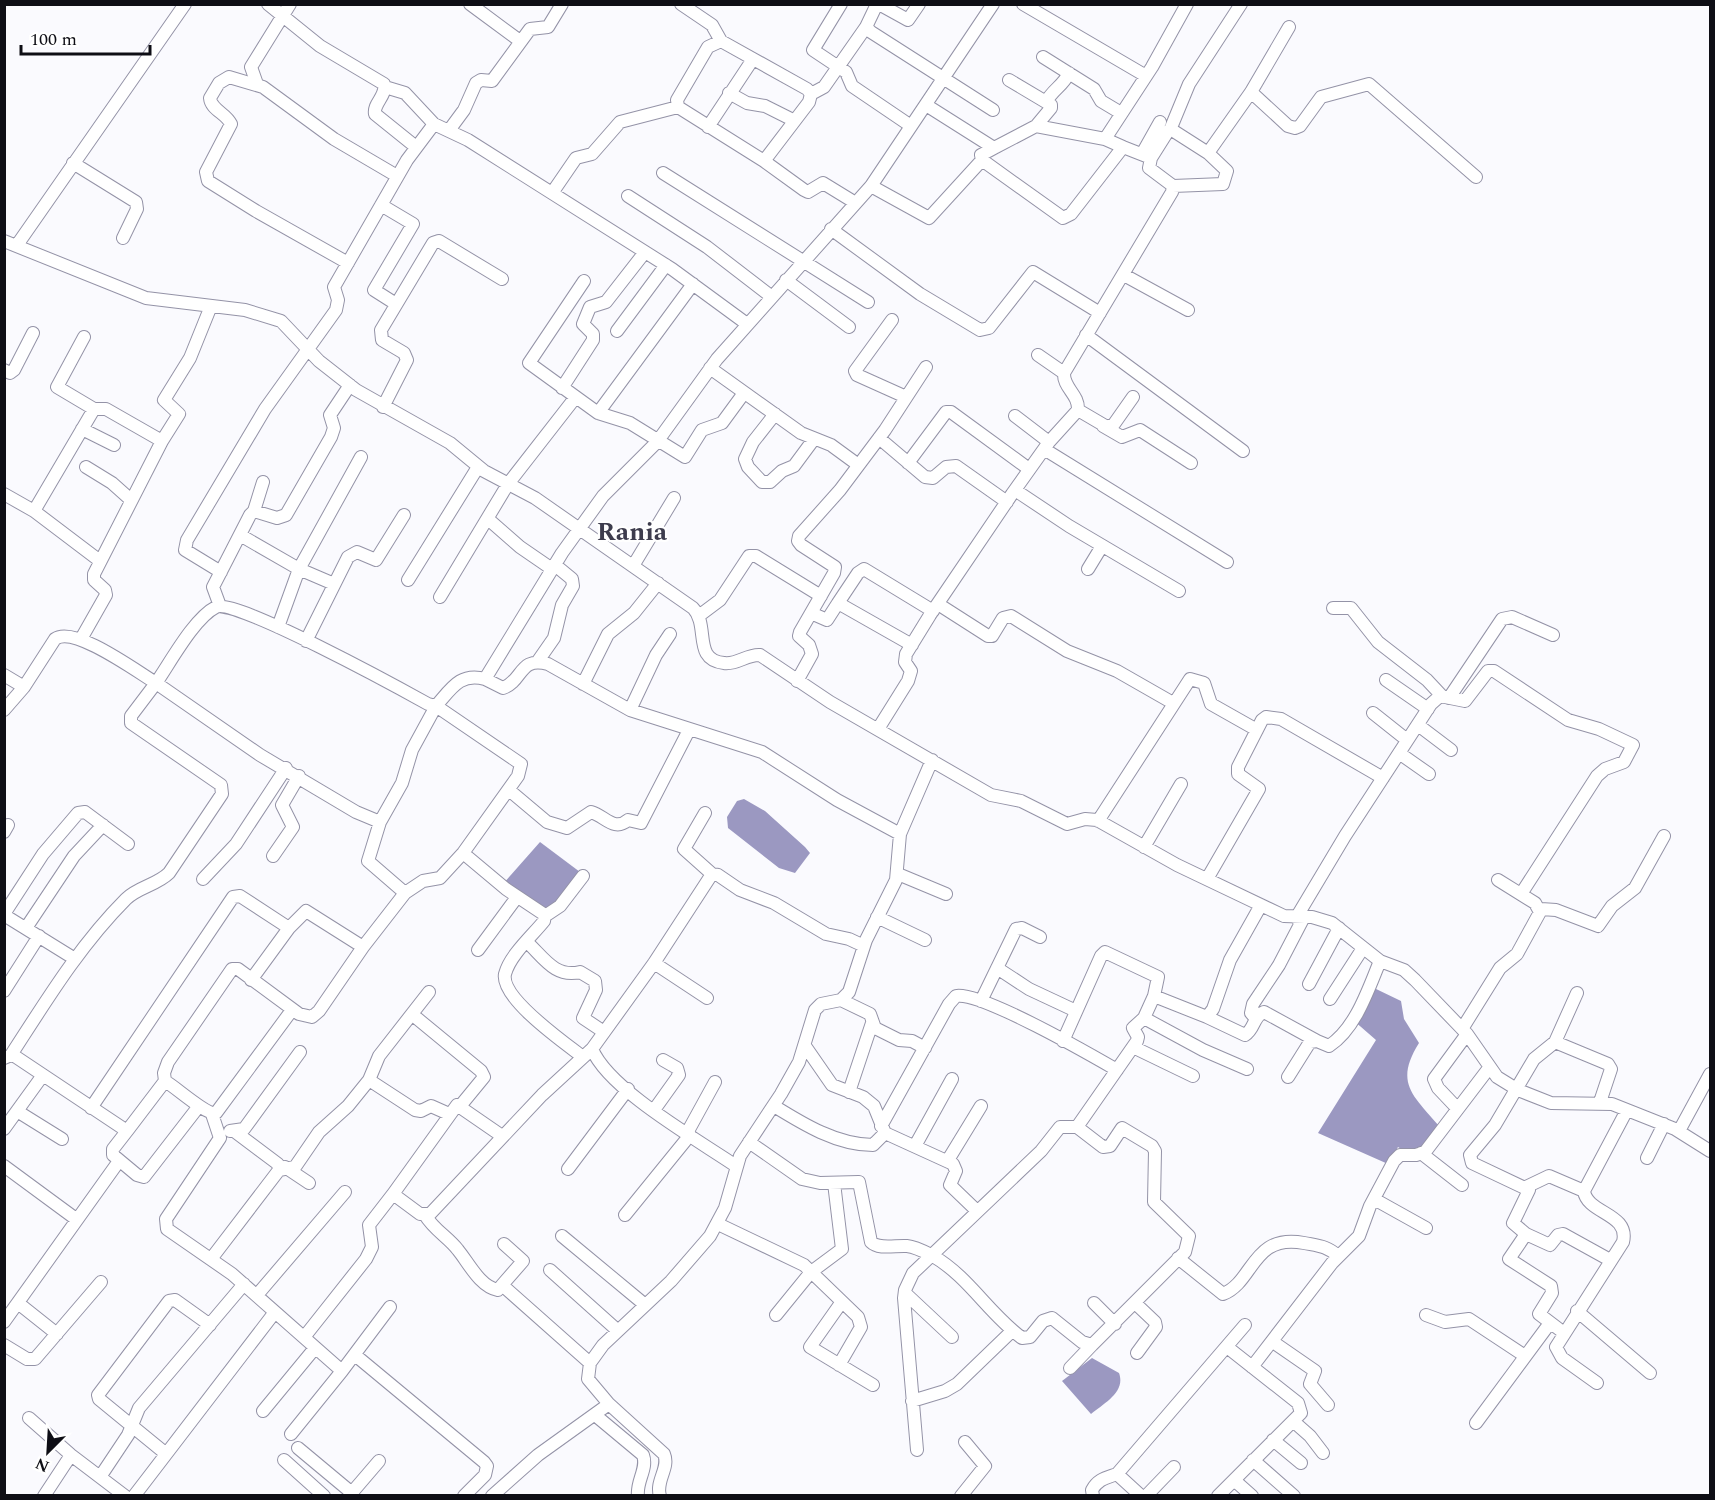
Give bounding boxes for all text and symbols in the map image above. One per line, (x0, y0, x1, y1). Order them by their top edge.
scale bar (21, 18, 150, 56)
text: 100 m (30, 26, 77, 53)
district label: Rania (597, 512, 668, 552)
north arrow (18, 1422, 78, 1482)
text: N (31, 1451, 53, 1478)

